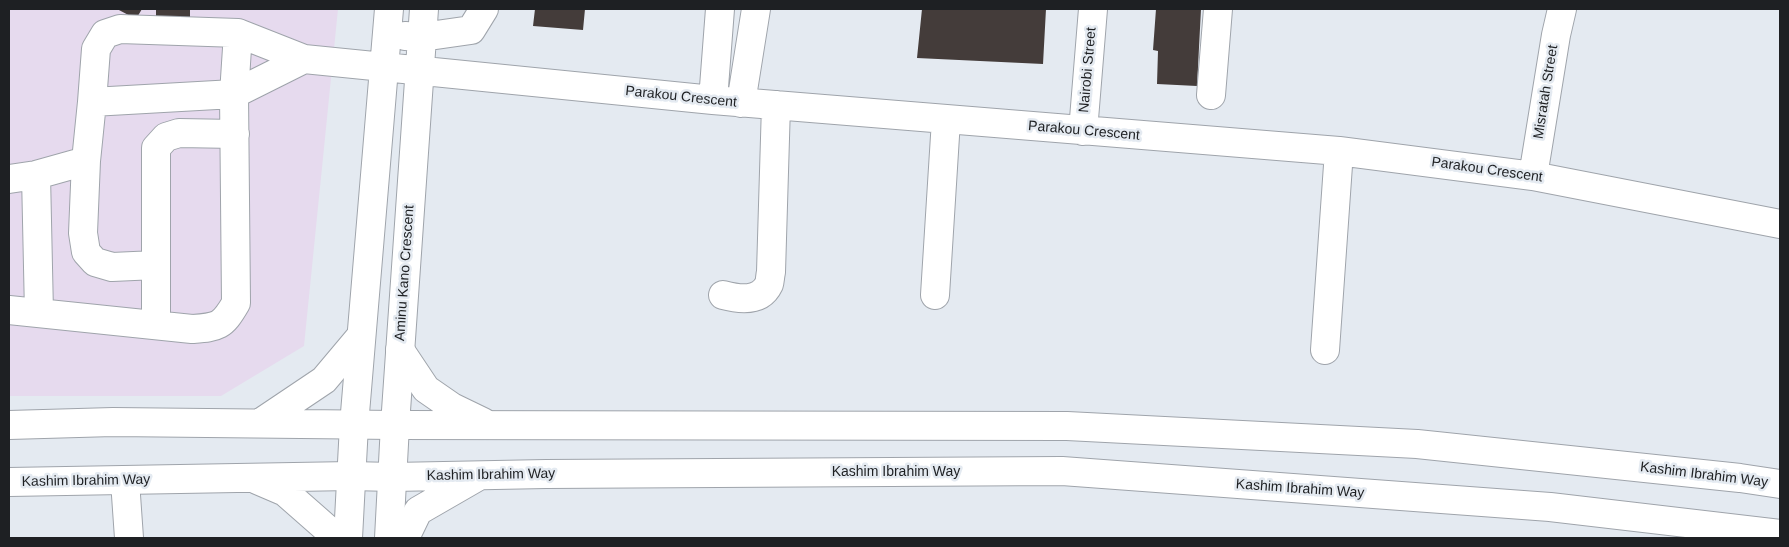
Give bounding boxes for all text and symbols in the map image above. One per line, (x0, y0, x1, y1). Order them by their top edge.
street label: Nairobi Street (1076, 27, 1100, 113)
street label: Misratah Street (1530, 44, 1562, 140)
street label: Parakou Crescent (624, 83, 738, 111)
street label: Parakou Crescent (1027, 118, 1141, 144)
street label: Parakou Crescent (1430, 154, 1544, 186)
street label: Aminu Kano Crescent (392, 204, 418, 342)
street label: Kashim Ibrahim Way (1639, 459, 1769, 491)
street label: Kashim Ibrahim Way (832, 464, 960, 480)
street label: Kashim Ibrahim Way (427, 465, 555, 485)
street label: Kashim Ibrahim Way (22, 471, 150, 491)
street label: Kashim Ibrahim Way (1235, 476, 1365, 502)

